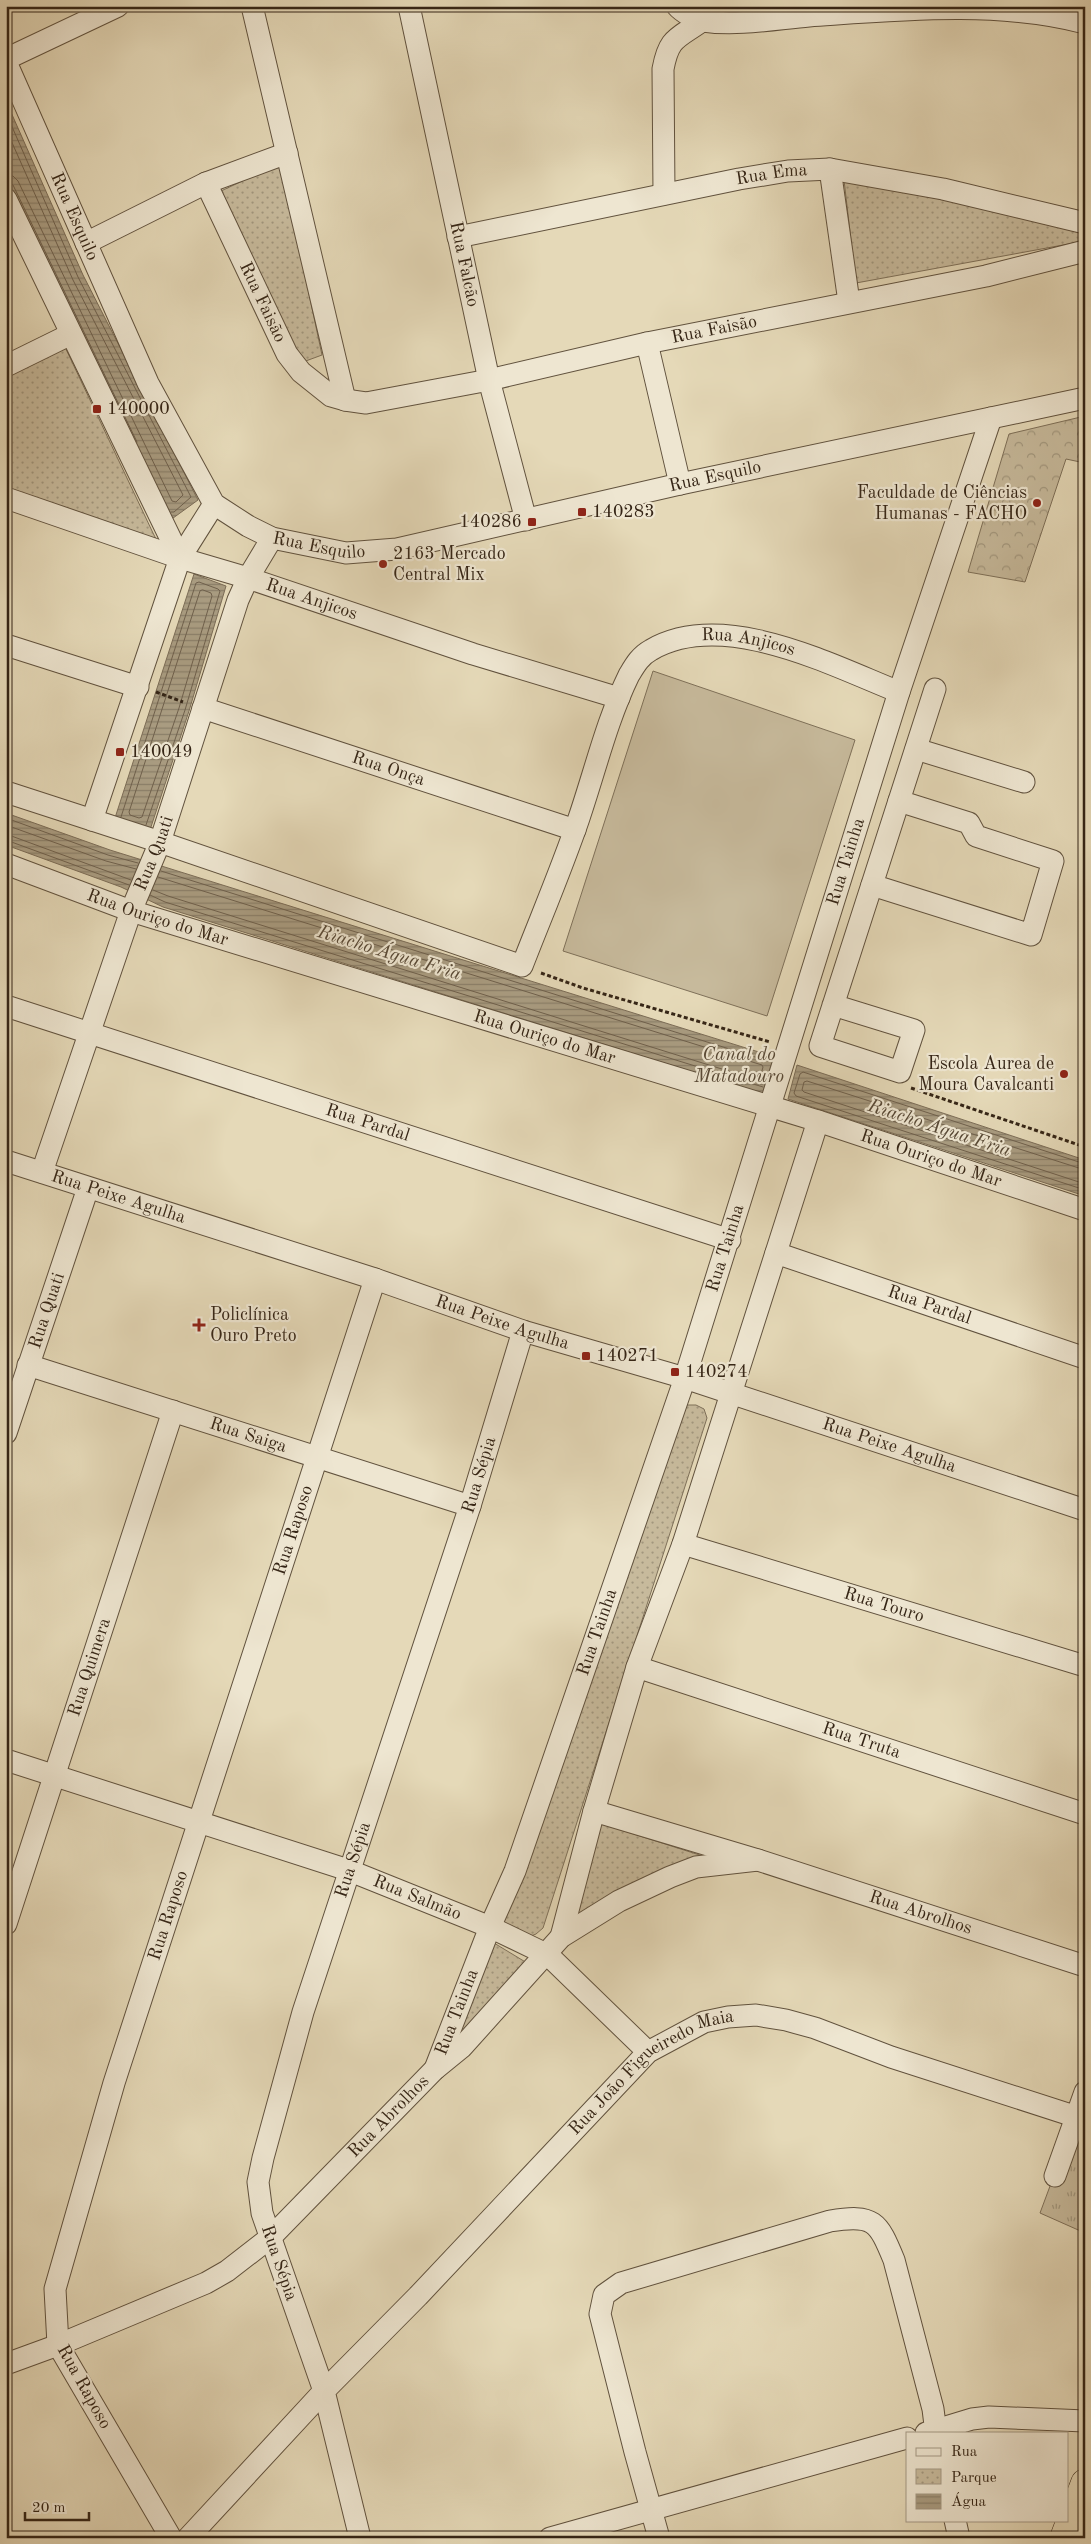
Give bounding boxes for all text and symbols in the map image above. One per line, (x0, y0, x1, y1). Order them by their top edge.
street label: Rua Ema (735, 161, 808, 188)
street label: Rua Esquilo (47, 170, 102, 263)
street label: Rua Falcão (446, 220, 482, 309)
street label: Rua Faisão (236, 259, 289, 345)
street label: Rua Faisão (670, 312, 759, 347)
place label: 140000 (107, 400, 170, 418)
marker: 140000 (91, 403, 103, 415)
street label: Rua Esquilo (667, 458, 763, 495)
place label: Faculdade de Ciências Humanas - FACHO (857, 484, 1027, 523)
marker: Faculdade de Ciências Humanas - FACHO (1031, 497, 1043, 509)
place label: 140283 (592, 503, 655, 521)
marker: 140283 (576, 506, 588, 518)
place label: 140286 (459, 513, 522, 531)
marker: 140286 (526, 516, 538, 528)
street label: Rua Esquilo (271, 529, 366, 562)
place label: 2163 Mercado Central Mix (393, 545, 506, 584)
marker: 2163 Mercado Central Mix (377, 558, 389, 570)
street label: Rua Anjicos (264, 576, 360, 623)
street label: Rua Anjicos (701, 626, 798, 659)
place label: 140049 (130, 743, 193, 761)
marker: 140049 (114, 746, 126, 758)
street label: Rua Onça (350, 748, 427, 789)
street label: Rua Quati (132, 814, 177, 893)
street label: Rua Tainha (824, 816, 868, 908)
street label: Rua Ouriço do Mar (84, 886, 231, 949)
water label: Riacho Água Fria (314, 918, 465, 985)
street label: Rua Ouriço do Mar (471, 1007, 618, 1068)
water label: Canal do Matadouro (693, 1046, 784, 1087)
place label: Escola Aurea de Moura Cavalcanti (918, 1055, 1054, 1094)
marker: Escola Aurea de Moura Cavalcanti (1058, 1068, 1070, 1080)
water label: Riacho Água Fria (864, 1092, 1014, 1161)
street label: Rua Pardal (323, 1101, 412, 1145)
street label: Rua Ouriço do Mar (858, 1127, 1004, 1191)
street label: Rua Peixe Agulha (49, 1167, 188, 1227)
street label: Rua Tainha (703, 1202, 748, 1294)
street label: Rua Quati (26, 1270, 68, 1351)
street label: Rua Pardal (885, 1283, 974, 1328)
street label: Rua Peixe Agulha (433, 1292, 571, 1353)
place label: Policlínica Ouro Preto (210, 1306, 297, 1345)
marker: Policlínica Ouro Preto (192, 1318, 206, 1332)
place label: 140271 (596, 1347, 659, 1365)
marker: 140271 (580, 1350, 592, 1362)
place label: 140274 (685, 1363, 748, 1381)
marker: 140274 (669, 1366, 681, 1378)
street label: Rua Saiga (207, 1414, 289, 1456)
street label: Rua Peixe Agulha (820, 1415, 959, 1476)
street label: Rua Sépia (459, 1435, 499, 1516)
street label: Rua Raposo (270, 1483, 316, 1578)
street label: Rua Touro (842, 1584, 926, 1626)
street label: Rua Tainha (574, 1587, 621, 1678)
street label: Rua Quimera (65, 1616, 114, 1719)
street label: Rua Truta (820, 1719, 903, 1762)
street label: Rua Sépia (332, 1820, 374, 1900)
street label: Rua Raposo (145, 1868, 191, 1963)
street label: Rua Salmão (371, 1872, 464, 1924)
street label: Rua Abrolhos (867, 1888, 974, 1938)
street label: Rua Tainha (432, 1967, 482, 2058)
street label: Rua João Figueiredo Maia (566, 2008, 735, 2139)
street label: Rua Abrolhos (345, 2072, 433, 2161)
street label: Rua Sépia (258, 2223, 300, 2303)
street label: Rua Raposo (54, 2342, 114, 2432)
legend (906, 2432, 1068, 2522)
text: Rua (951, 2445, 978, 2460)
text: Parque (951, 2471, 997, 2486)
scale bar (25, 2489, 89, 2521)
text: Água (951, 2492, 987, 2510)
text: 20 m (32, 2501, 66, 2516)

